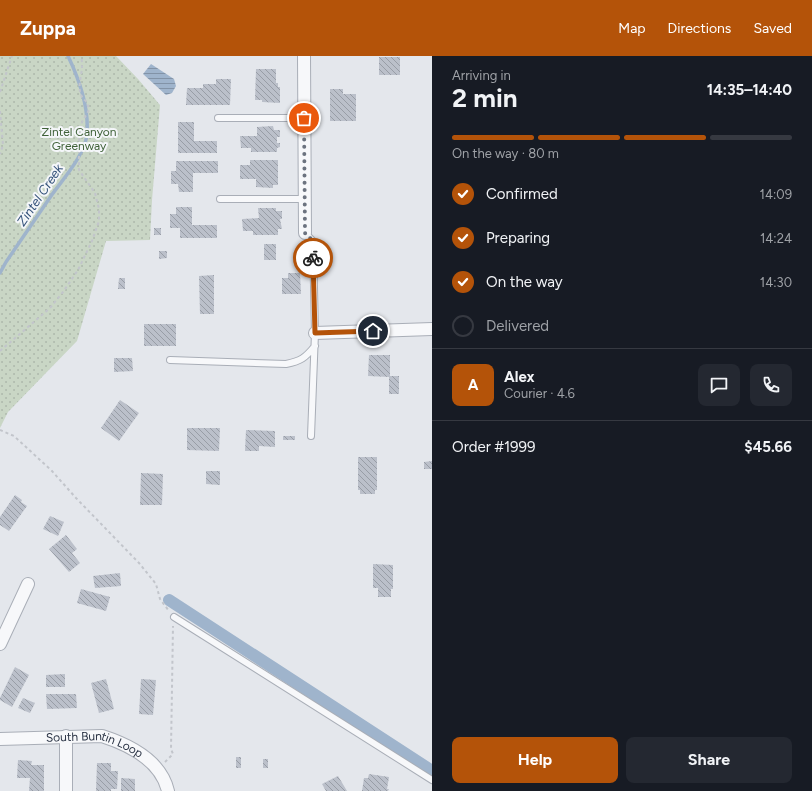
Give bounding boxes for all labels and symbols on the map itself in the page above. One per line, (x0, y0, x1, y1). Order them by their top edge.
pin (287, 101, 321, 135)
park label: Zintel Canyon Greenway (41, 125, 117, 153)
water label: Zintel Creek (14, 161, 67, 229)
courier (293, 238, 333, 278)
pin (356, 314, 390, 348)
street label: South Buntin Loop (46, 729, 146, 761)

